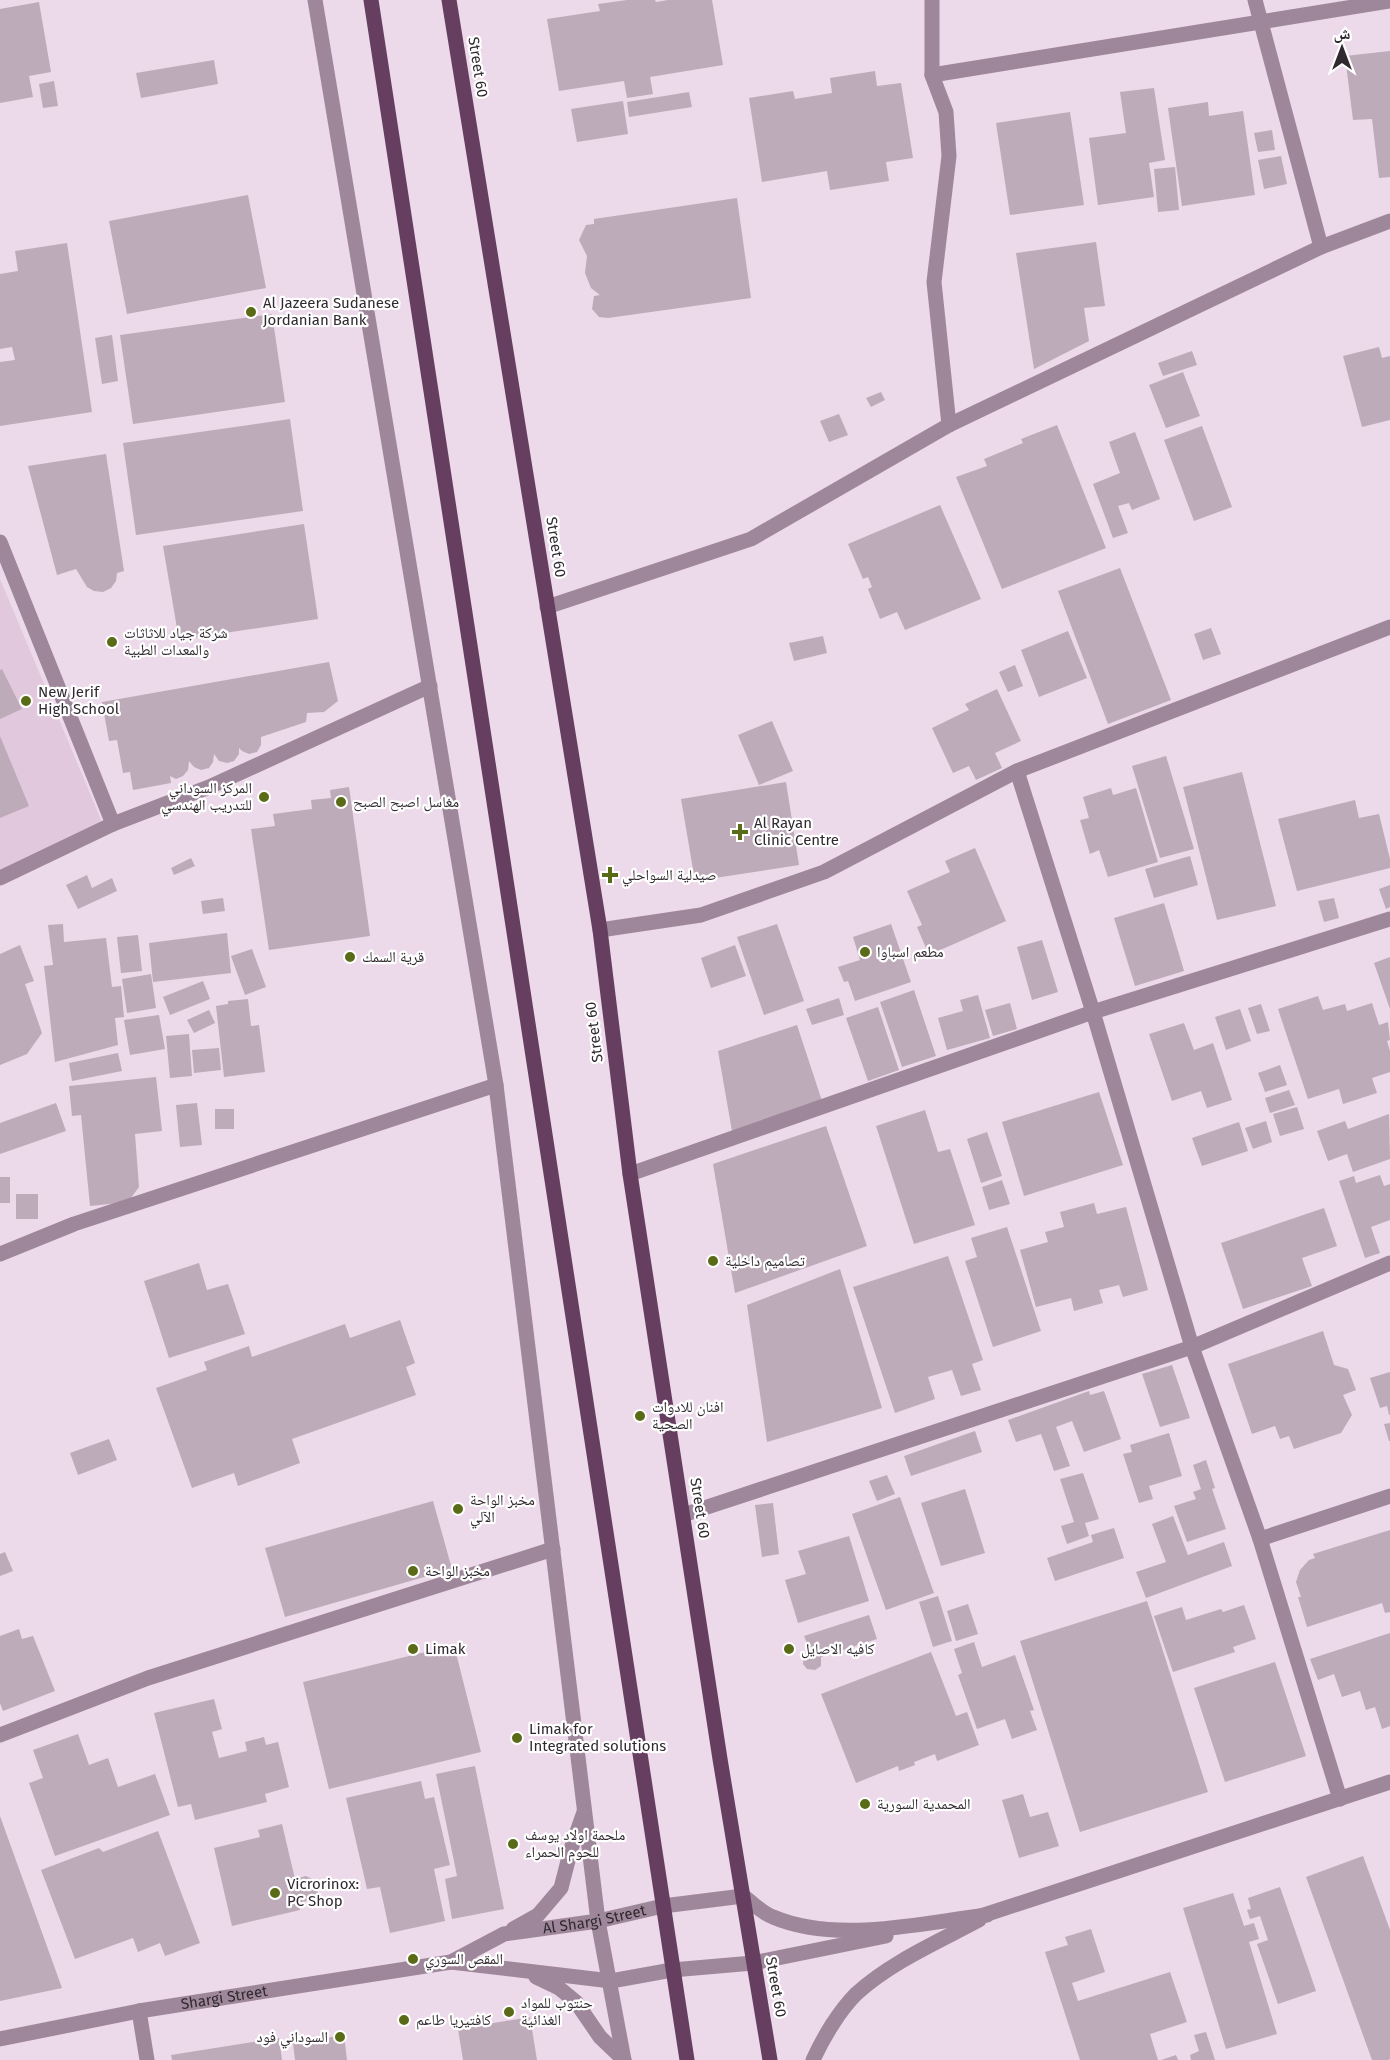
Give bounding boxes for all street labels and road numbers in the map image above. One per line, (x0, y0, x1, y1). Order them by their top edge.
street label: Street 60 (464, 35, 492, 99)
street label: Street 60 (542, 515, 570, 579)
street label: Street 60 (581, 1001, 607, 1063)
street label: Street 60 (686, 1476, 714, 1540)
street label: Al Shargi Street (542, 1901, 648, 1938)
street label: Street 60 (762, 1955, 790, 2019)
street label: Shargi Street (180, 1982, 269, 2013)

